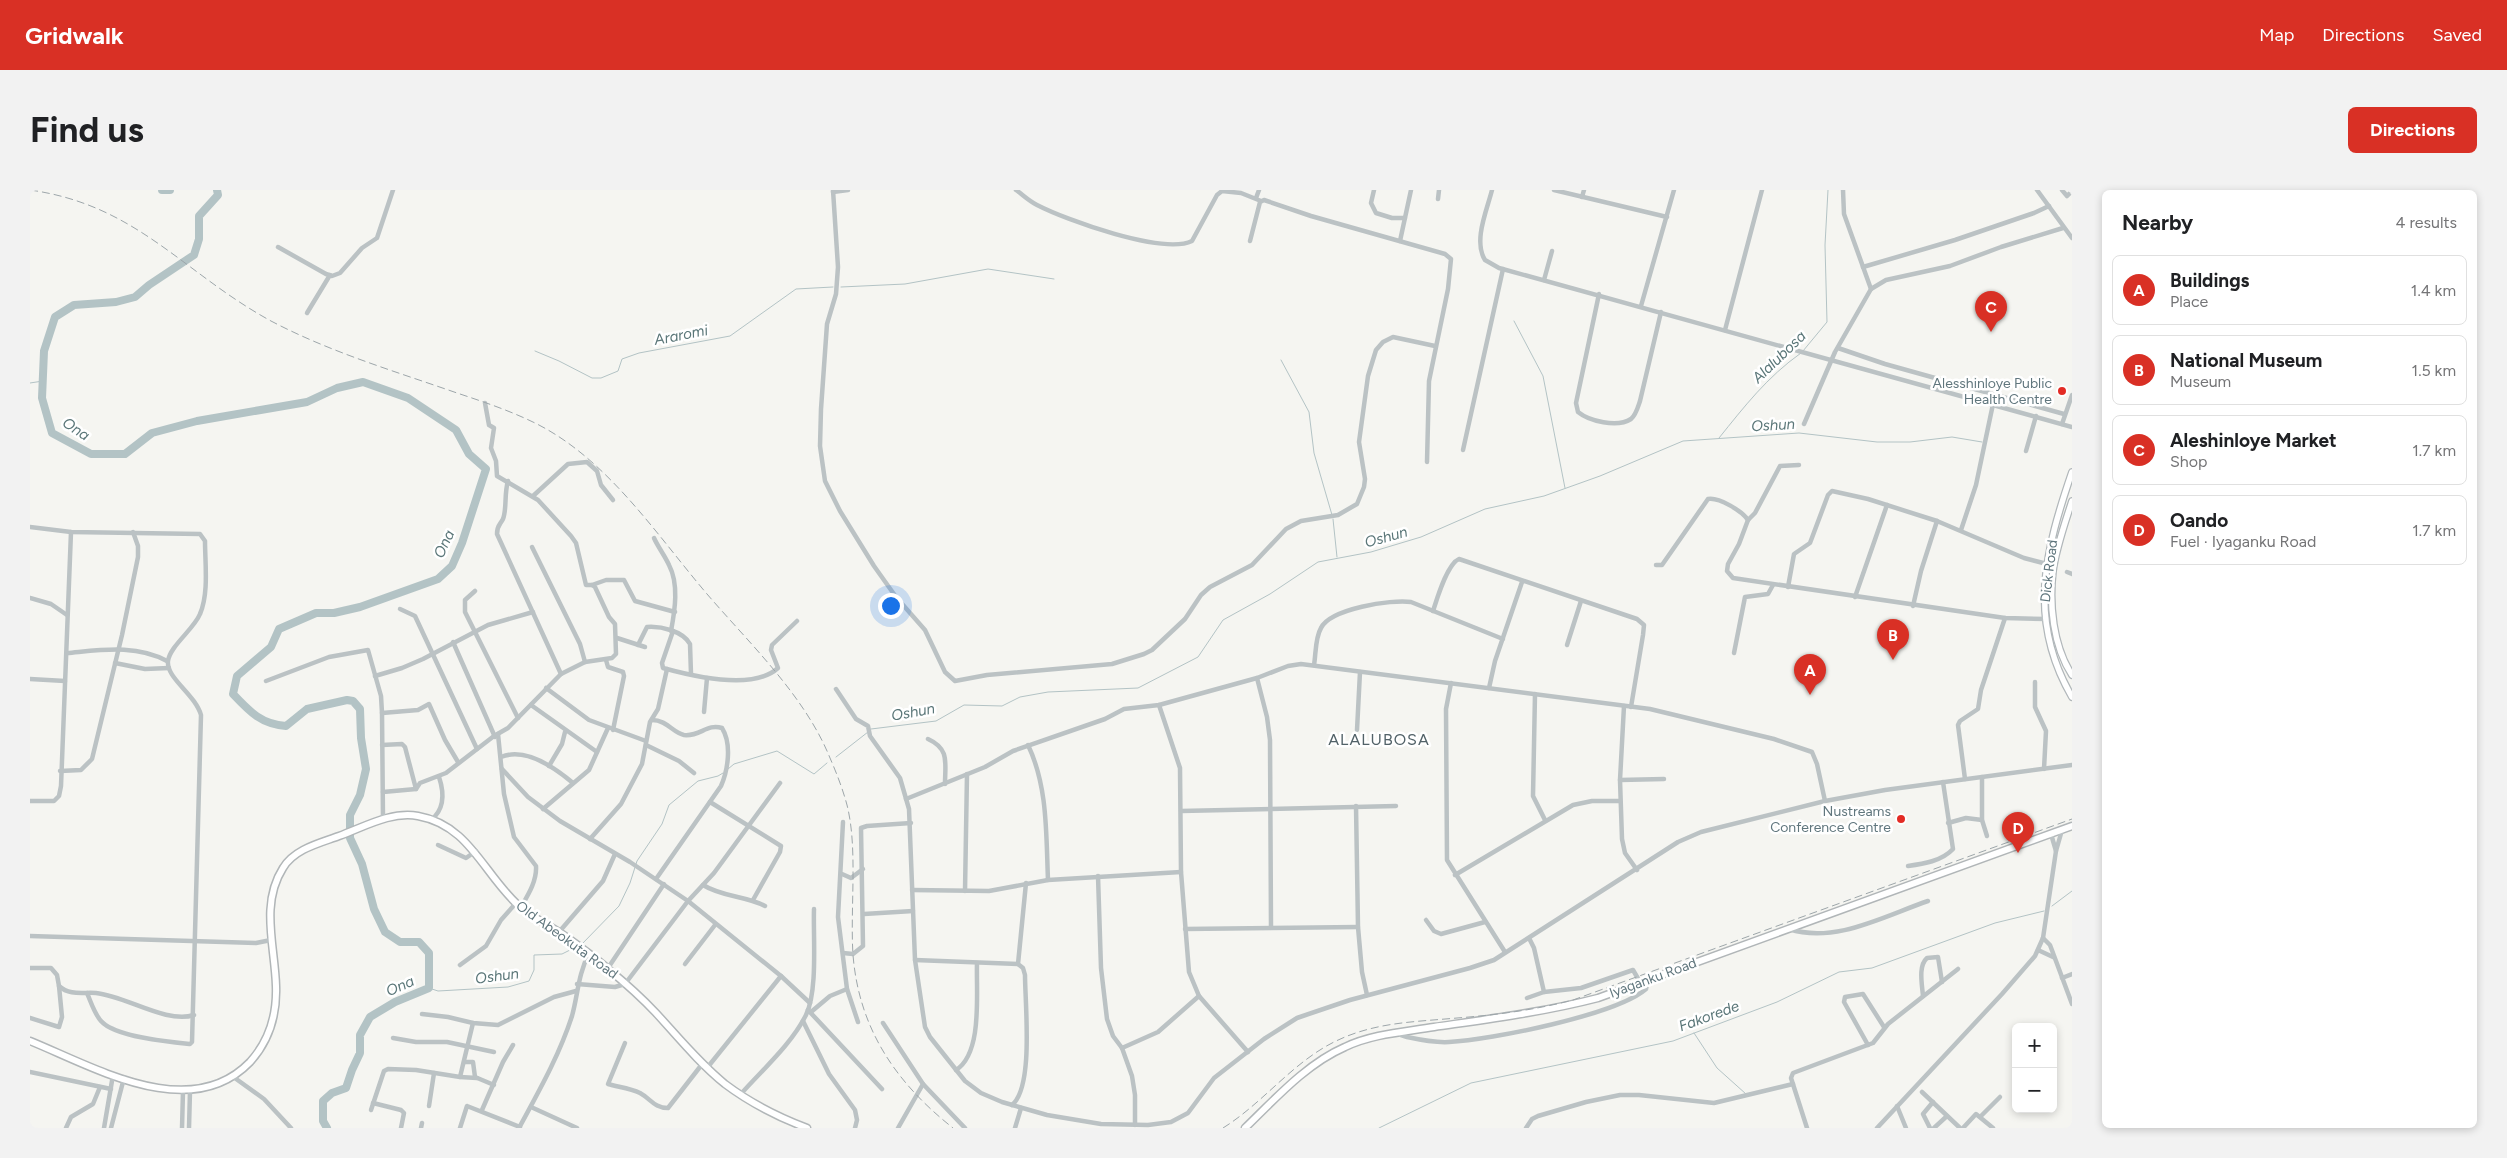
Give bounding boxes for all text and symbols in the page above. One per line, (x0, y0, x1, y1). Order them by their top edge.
text: Gridwalk (25, 21, 124, 50)
text: Map (2259, 24, 2294, 46)
text: Directions (2322, 24, 2404, 46)
text: Saved (2432, 24, 2482, 46)
button: Directions (2348, 107, 2477, 153)
text: Find us (30, 109, 144, 151)
text: Nearby (2122, 210, 2193, 235)
text: 4 results (2396, 213, 2457, 232)
text: Buildings (2170, 269, 2249, 292)
text: A (2133, 281, 2145, 300)
text: 1.4 km (2411, 281, 2456, 300)
pin: C (1975, 291, 2007, 332)
text: Place (2170, 292, 2208, 311)
water label: Araromi (652, 321, 710, 349)
water label: Alalubosa (1748, 327, 1810, 388)
text: National Museum (2170, 349, 2322, 372)
text: B (2134, 361, 2144, 380)
text: 1.5 km (2412, 361, 2456, 380)
text: Museum (2170, 372, 2231, 391)
place label: Alesshinloye Public Health Centre (1933, 375, 2052, 408)
marker: Alesshinloye Public Health Centre (2056, 385, 2068, 397)
water label: Ona (59, 414, 93, 445)
water label: Oshun (1751, 415, 1795, 435)
text: Aleshinloye Market (2170, 429, 2337, 452)
text: C (2133, 441, 2145, 460)
text: 1.7 km (2412, 441, 2456, 460)
text: Shop (2170, 452, 2208, 471)
text: Oando (2170, 509, 2228, 532)
text: D (2133, 521, 2145, 540)
text: 1.7 km (2412, 521, 2456, 540)
water label: Oshun (1363, 523, 1409, 551)
water label: Ona (430, 527, 458, 561)
text: Fuel · Iyaganku Road (2170, 532, 2316, 551)
street label: Dick Road (2037, 539, 2061, 603)
your location (878, 593, 904, 619)
pin: B (1877, 619, 1909, 660)
pin: A (1794, 654, 1826, 695)
water label: Oshun (890, 699, 936, 725)
district label: ALALUBOSA (1328, 730, 1430, 749)
place label: Nustreams Conference Centre (1770, 803, 1891, 836)
pin: D (2002, 812, 2034, 853)
marker: Nustreams Conference Centre (1895, 813, 1907, 825)
street label: Old Abeokuta Road (513, 897, 621, 983)
street label: Iyaganku Road (1607, 954, 1699, 1002)
water label: Oshun (474, 964, 520, 988)
water label: Ona (383, 972, 417, 1000)
water label: Fakorede (1676, 997, 1742, 1035)
map controls (2012, 1023, 2057, 1113)
button: + (2012, 1023, 2057, 1068)
button: − (2012, 1068, 2057, 1113)

